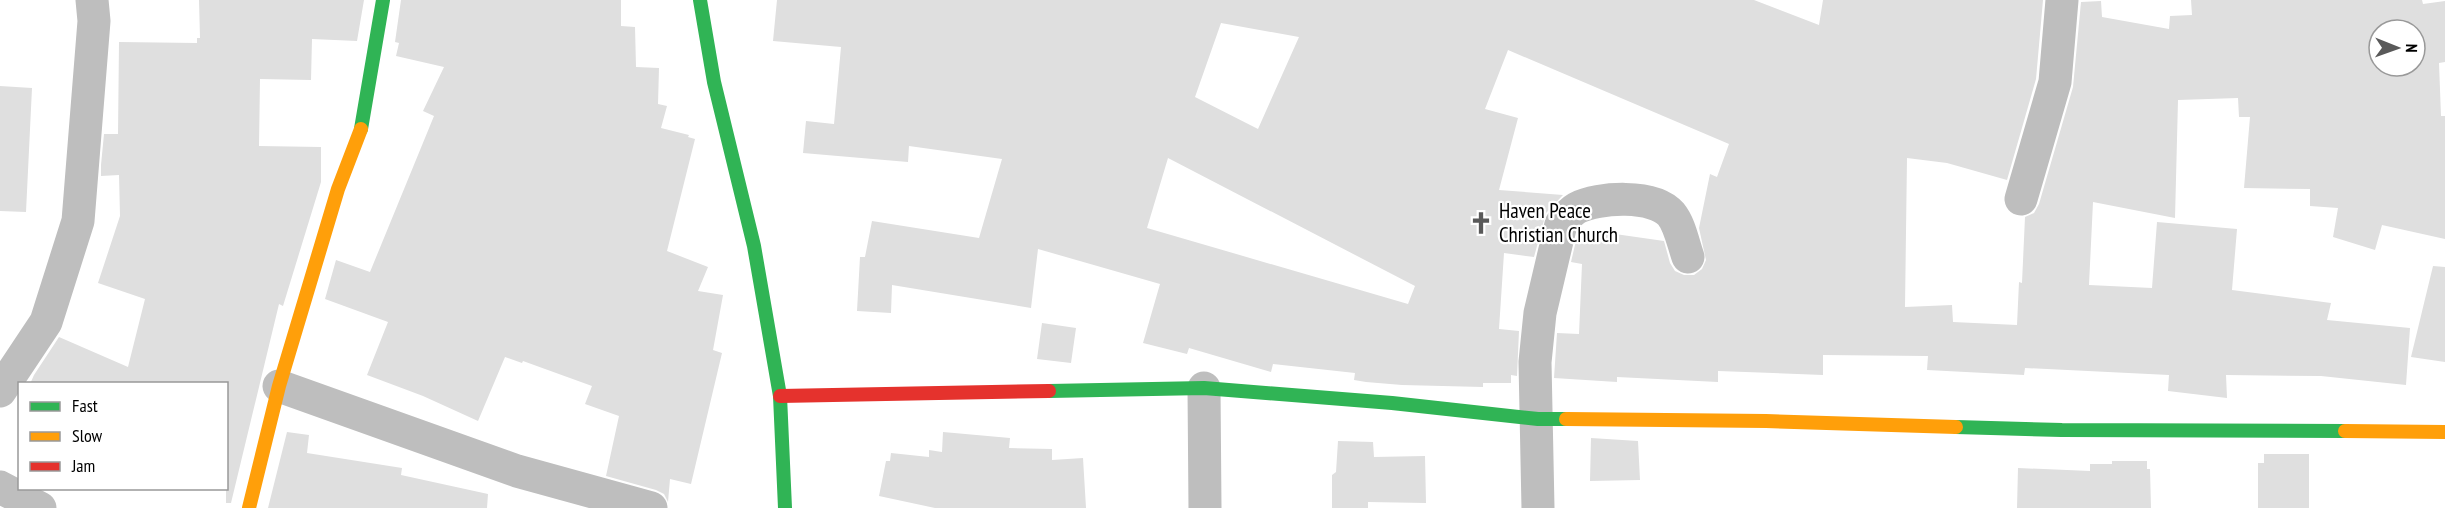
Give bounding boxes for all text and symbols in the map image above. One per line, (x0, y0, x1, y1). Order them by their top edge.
north arrow (2367, 18, 2427, 78)
text: N (2402, 44, 2422, 53)
place label: Haven Peace Christian Church (1499, 197, 1618, 248)
church icon: Haven Peace Christian Church (1468, 210, 1494, 236)
legend (18, 382, 228, 490)
text: Fast (72, 394, 98, 417)
text: Slow (72, 424, 103, 447)
text: Jam (71, 454, 95, 477)

